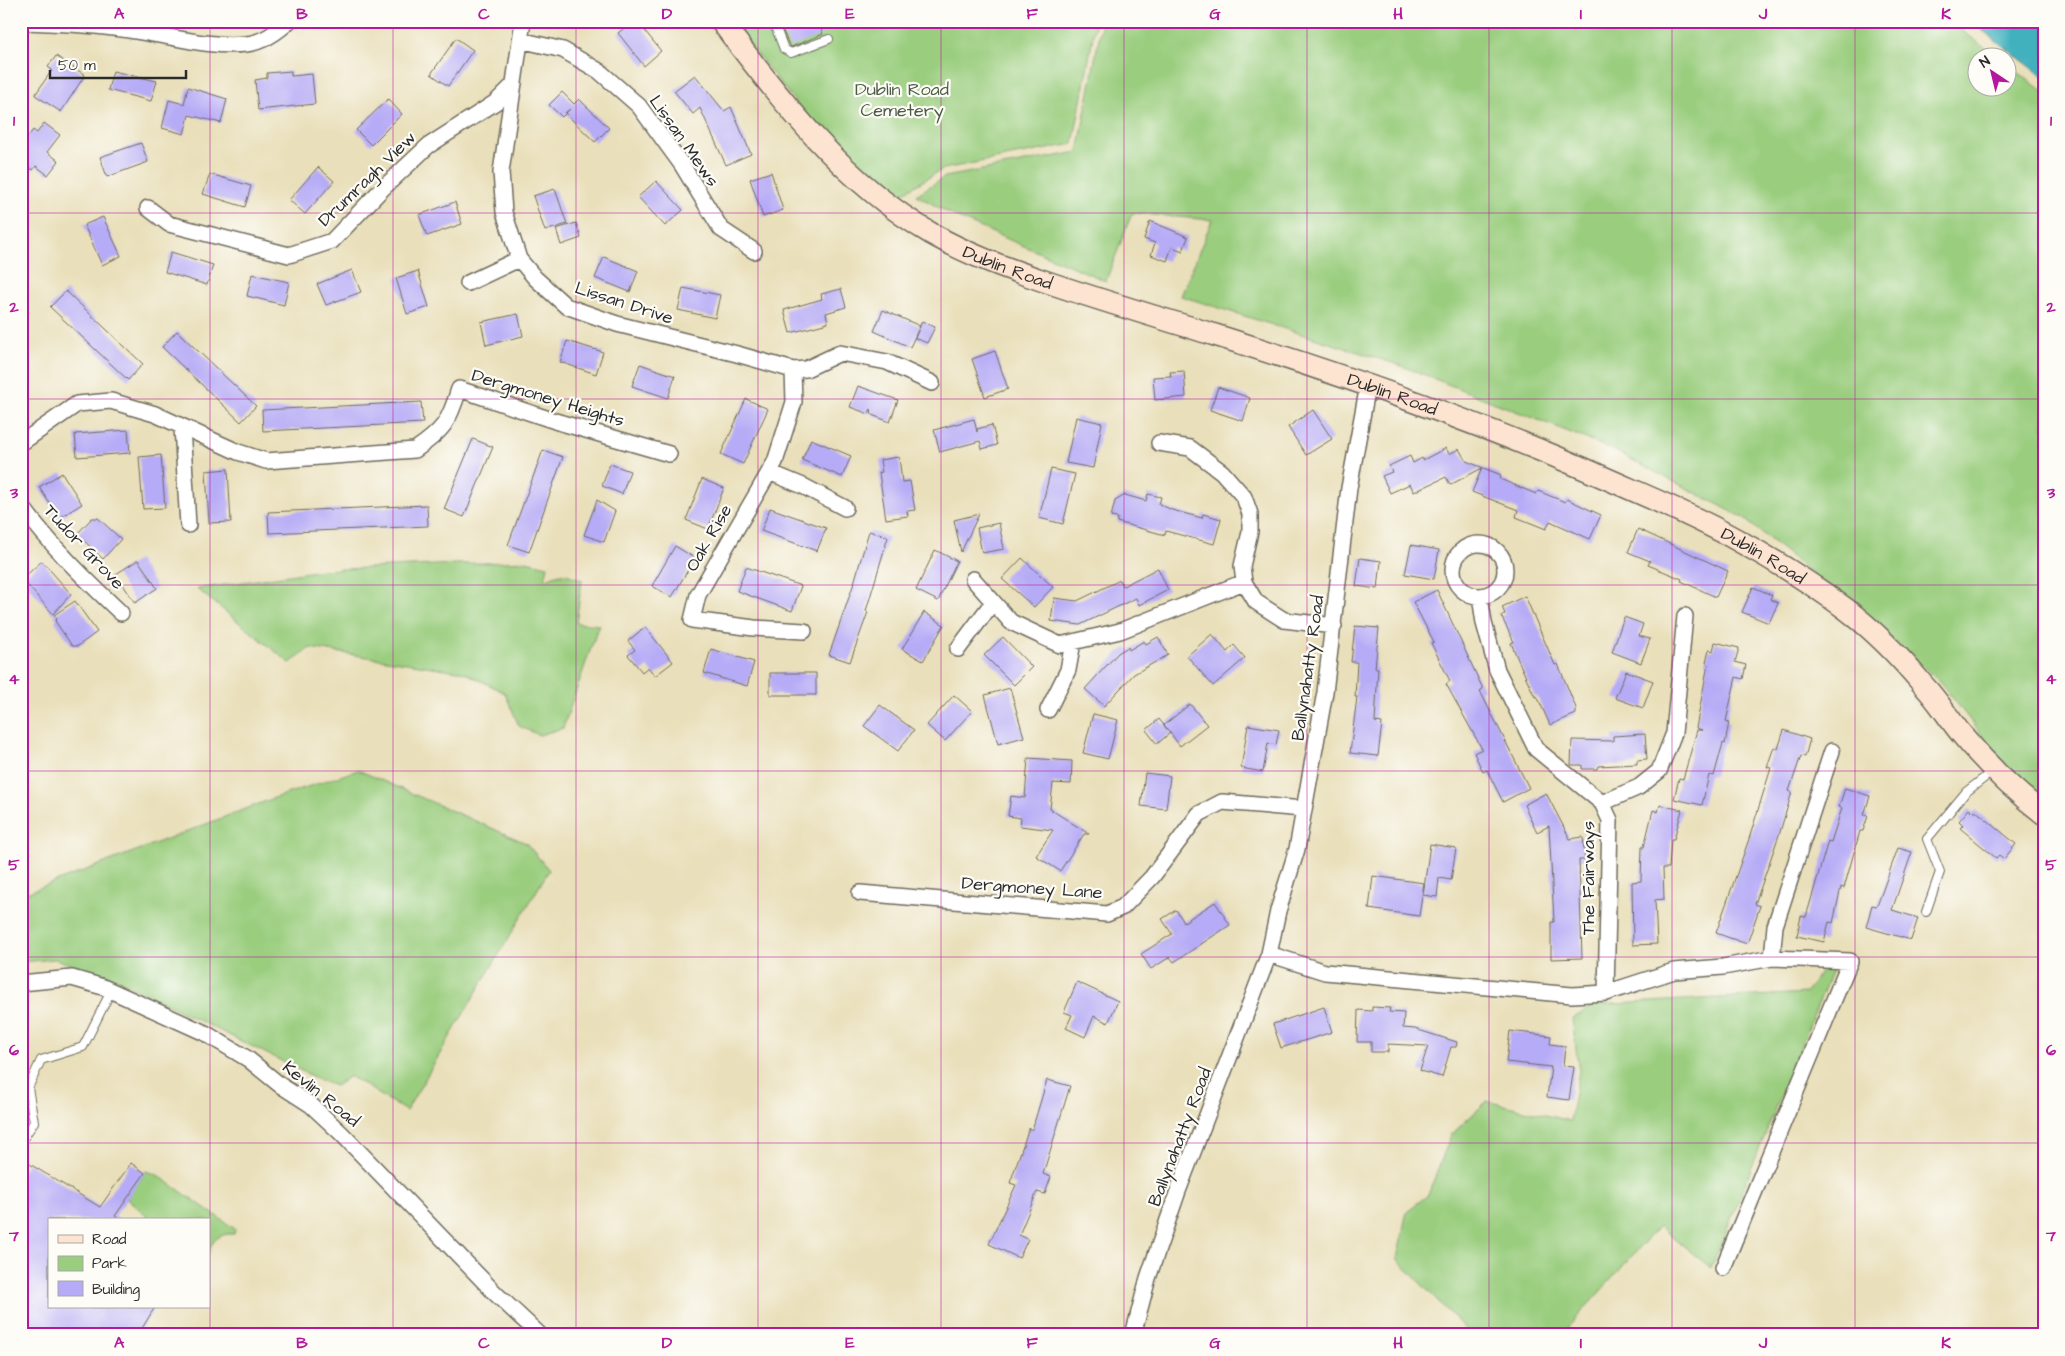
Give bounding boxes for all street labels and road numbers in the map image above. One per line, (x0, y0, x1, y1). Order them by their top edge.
street label: Lissan Mews (643, 90, 725, 192)
street label: Drumragh View (312, 126, 422, 233)
street label: Dublin Road (959, 239, 1056, 296)
street label: Lissan Drive (572, 275, 677, 331)
street label: Dergmoney Heights (468, 363, 627, 434)
street label: Dublin Road (1344, 367, 1441, 422)
street label: Tudor Grove (38, 499, 130, 595)
street label: Oak Rise (680, 500, 738, 576)
street label: Dublin Road (1717, 521, 1811, 590)
street label: Ballynahatty Road (1285, 594, 1332, 743)
street label: The Fairways (1576, 821, 1602, 935)
street label: Dergmoney Lane (961, 871, 1103, 906)
street label: Kevlin Road (277, 1055, 365, 1133)
street label: Ballynahatty Road (1142, 1064, 1219, 1210)

